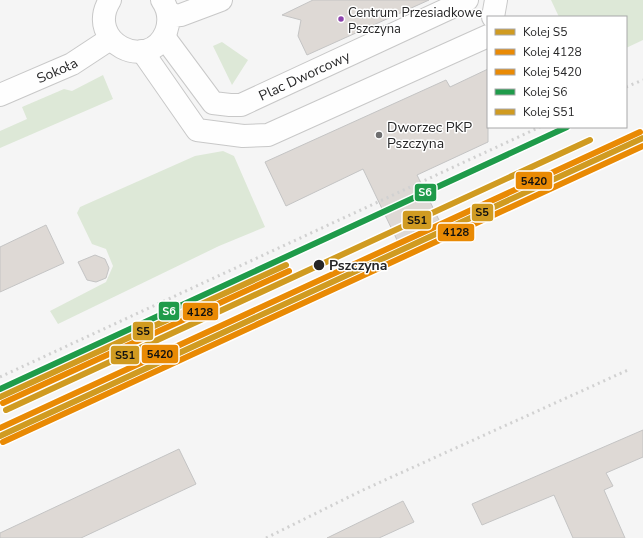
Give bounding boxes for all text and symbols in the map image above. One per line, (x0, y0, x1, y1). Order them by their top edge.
place label: Centrum Przesiadkowe Pszczyna (348, 4, 482, 38)
marker: Centrum Przesiadkowe Pszczyna (336, 14, 346, 24)
legend (487, 16, 627, 128)
text: Kolej S5 (523, 24, 567, 40)
text: Kolej 4128 (523, 44, 582, 60)
street label: Plac Dworcowy (256, 46, 354, 105)
street label: Sokoła (34, 54, 82, 88)
text: Kolej 5420 (523, 64, 582, 80)
text: Kolej S6 (523, 84, 567, 100)
text: Kolej S51 (523, 104, 575, 120)
place label: Dworzec PKP Pszczyna (387, 118, 472, 153)
marker: Dworzec PKP Pszczyna (374, 130, 384, 140)
line badge: 5420 (515, 171, 553, 190)
text: 5420 (521, 174, 548, 189)
line badge: S6 (414, 183, 437, 202)
text: S6 (418, 185, 432, 200)
line badge: S5 (471, 203, 494, 222)
text: S5 (475, 205, 489, 220)
line badge: S51 (402, 210, 432, 230)
text: S51 (407, 213, 427, 228)
line badge: 4128 (437, 223, 475, 242)
text: 4128 (443, 225, 470, 240)
place label: Pszczyna (329, 256, 387, 275)
marker: Pszczyna (312, 258, 326, 272)
line badge: S6 (158, 301, 180, 321)
line badge: 4128 (182, 302, 219, 321)
text: S6 (162, 304, 176, 319)
text: 4128 (187, 305, 214, 320)
line badge: S5 (132, 321, 154, 341)
text: S5 (136, 324, 150, 339)
line badge: 5420 (141, 344, 179, 364)
line badge: S51 (110, 345, 140, 365)
text: 5420 (147, 347, 174, 362)
text: S51 (115, 348, 135, 363)

